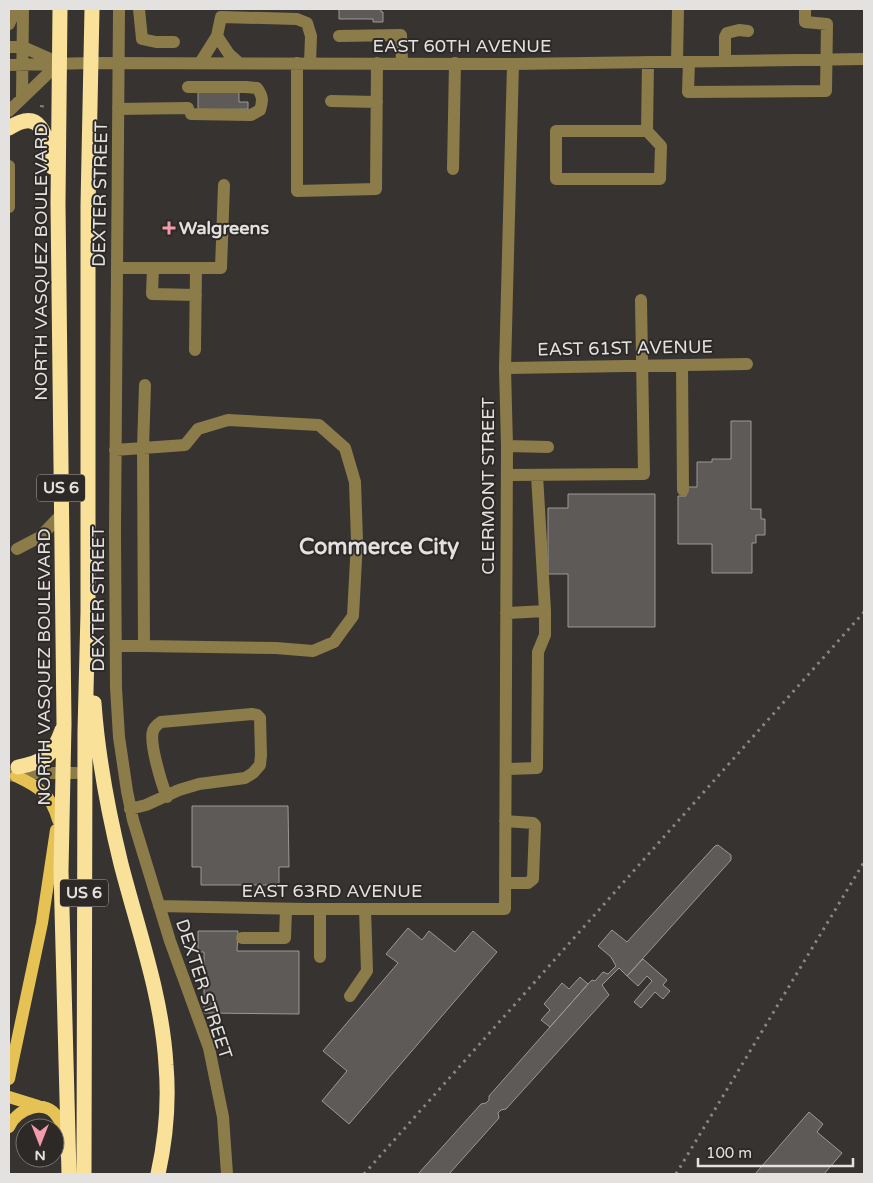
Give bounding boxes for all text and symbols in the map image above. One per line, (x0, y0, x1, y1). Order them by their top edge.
street label: EAST 60TH AVENUE (372, 35, 552, 57)
street label: DEXTER STREET (88, 121, 112, 267)
street label: NORTH VASQUEZ BOULEVARD (30, 123, 52, 401)
place label: Walgreens (179, 217, 269, 239)
marker: Walgreens (163, 222, 175, 234)
street label: EAST 61ST AVENUE (537, 335, 713, 361)
street label: CLERMONT STREET (477, 397, 499, 575)
road number: US 6 (37, 474, 85, 502)
street label: DEXTER STREET (87, 526, 109, 672)
street label: NORTH VASQUEZ BOULEVARD (33, 528, 55, 806)
district label: Commerce City (299, 534, 459, 560)
road number: US 6 (60, 880, 108, 906)
street label: EAST 63RD AVENUE (242, 880, 422, 902)
street label: DEXTER STREET (171, 916, 237, 1062)
north arrow (15, 1118, 65, 1168)
scale bar (698, 1136, 853, 1168)
text: 100 m (706, 1144, 752, 1162)
text: N (34, 1147, 46, 1164)

